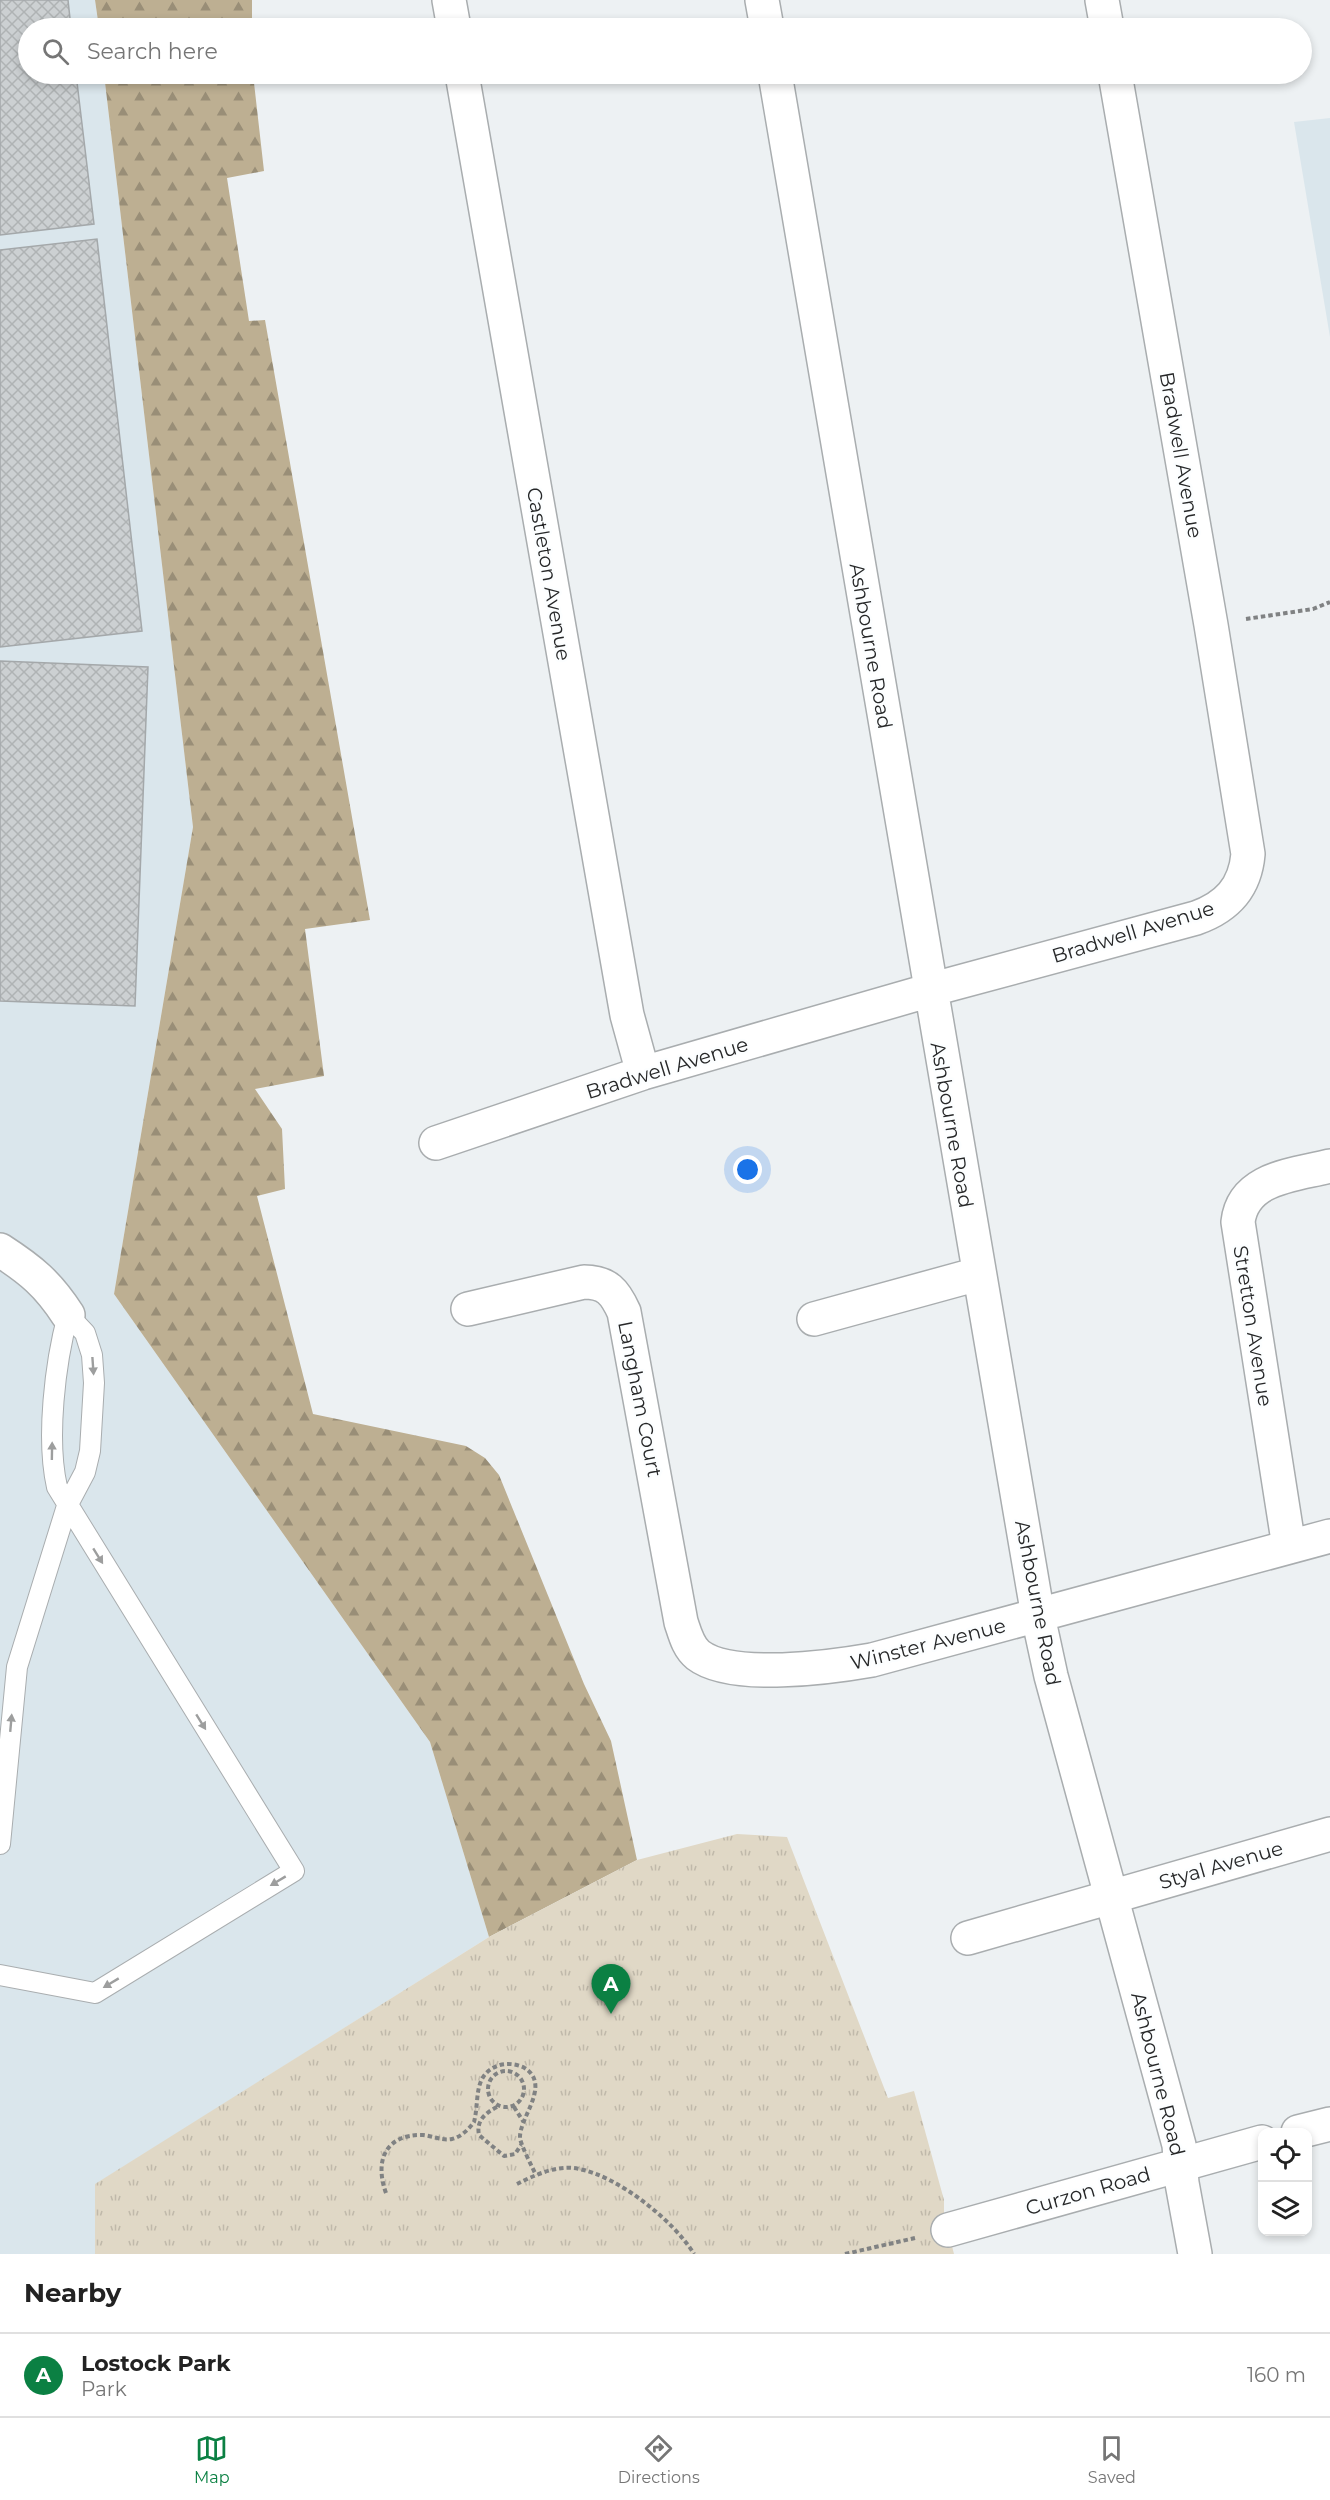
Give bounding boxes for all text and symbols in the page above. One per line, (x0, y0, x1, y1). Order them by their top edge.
search box (18, 18, 1312, 84)
icon: search (39, 35, 72, 68)
text: Search here (87, 38, 218, 65)
street label: Bradwell Avenue (1155, 370, 1207, 540)
street label: Castleton Avenue (522, 485, 576, 663)
street label: Ashbourne Road (845, 561, 897, 731)
street label: Bradwell Avenue (1049, 896, 1217, 968)
street label: Bradwell Avenue (583, 1032, 751, 1104)
street label: Ashbourne Road (926, 1040, 978, 1210)
your location (733, 1155, 762, 1184)
street label: Stretton Avenue (1228, 1244, 1278, 1408)
street label: Langham Court (613, 1319, 667, 1479)
one-way arrow (88, 1356, 98, 1375)
one-way arrow (48, 1441, 57, 1460)
street label: Ashbourne Road (1010, 1518, 1066, 1688)
one-way arrow (93, 1548, 104, 1564)
street label: Winster Avenue (848, 1613, 1008, 1675)
one-way arrow (195, 1713, 206, 1730)
one-way arrow (6, 1714, 16, 1733)
street label: Styal Avenue (1156, 1836, 1286, 1894)
one-way arrow (270, 1876, 286, 1887)
pin: A (592, 1964, 630, 2014)
one-way arrow (103, 1977, 119, 1988)
street label: Ashbourne Road (1126, 1990, 1190, 2158)
map controls (1258, 2128, 1312, 2236)
button: locate (1258, 2128, 1312, 2182)
street label: Curzon Road (1023, 2162, 1153, 2220)
button: layers (1258, 2182, 1312, 2236)
text: Nearby (24, 2277, 121, 2309)
text: Lostock Park (81, 2350, 231, 2377)
text: A (36, 2363, 51, 2387)
text: 160 m (1247, 2363, 1306, 2387)
text: Park (81, 2377, 127, 2401)
tab: Map (194, 2432, 230, 2487)
tab: Directions (618, 2432, 700, 2487)
tab: Saved (1088, 2432, 1136, 2487)

